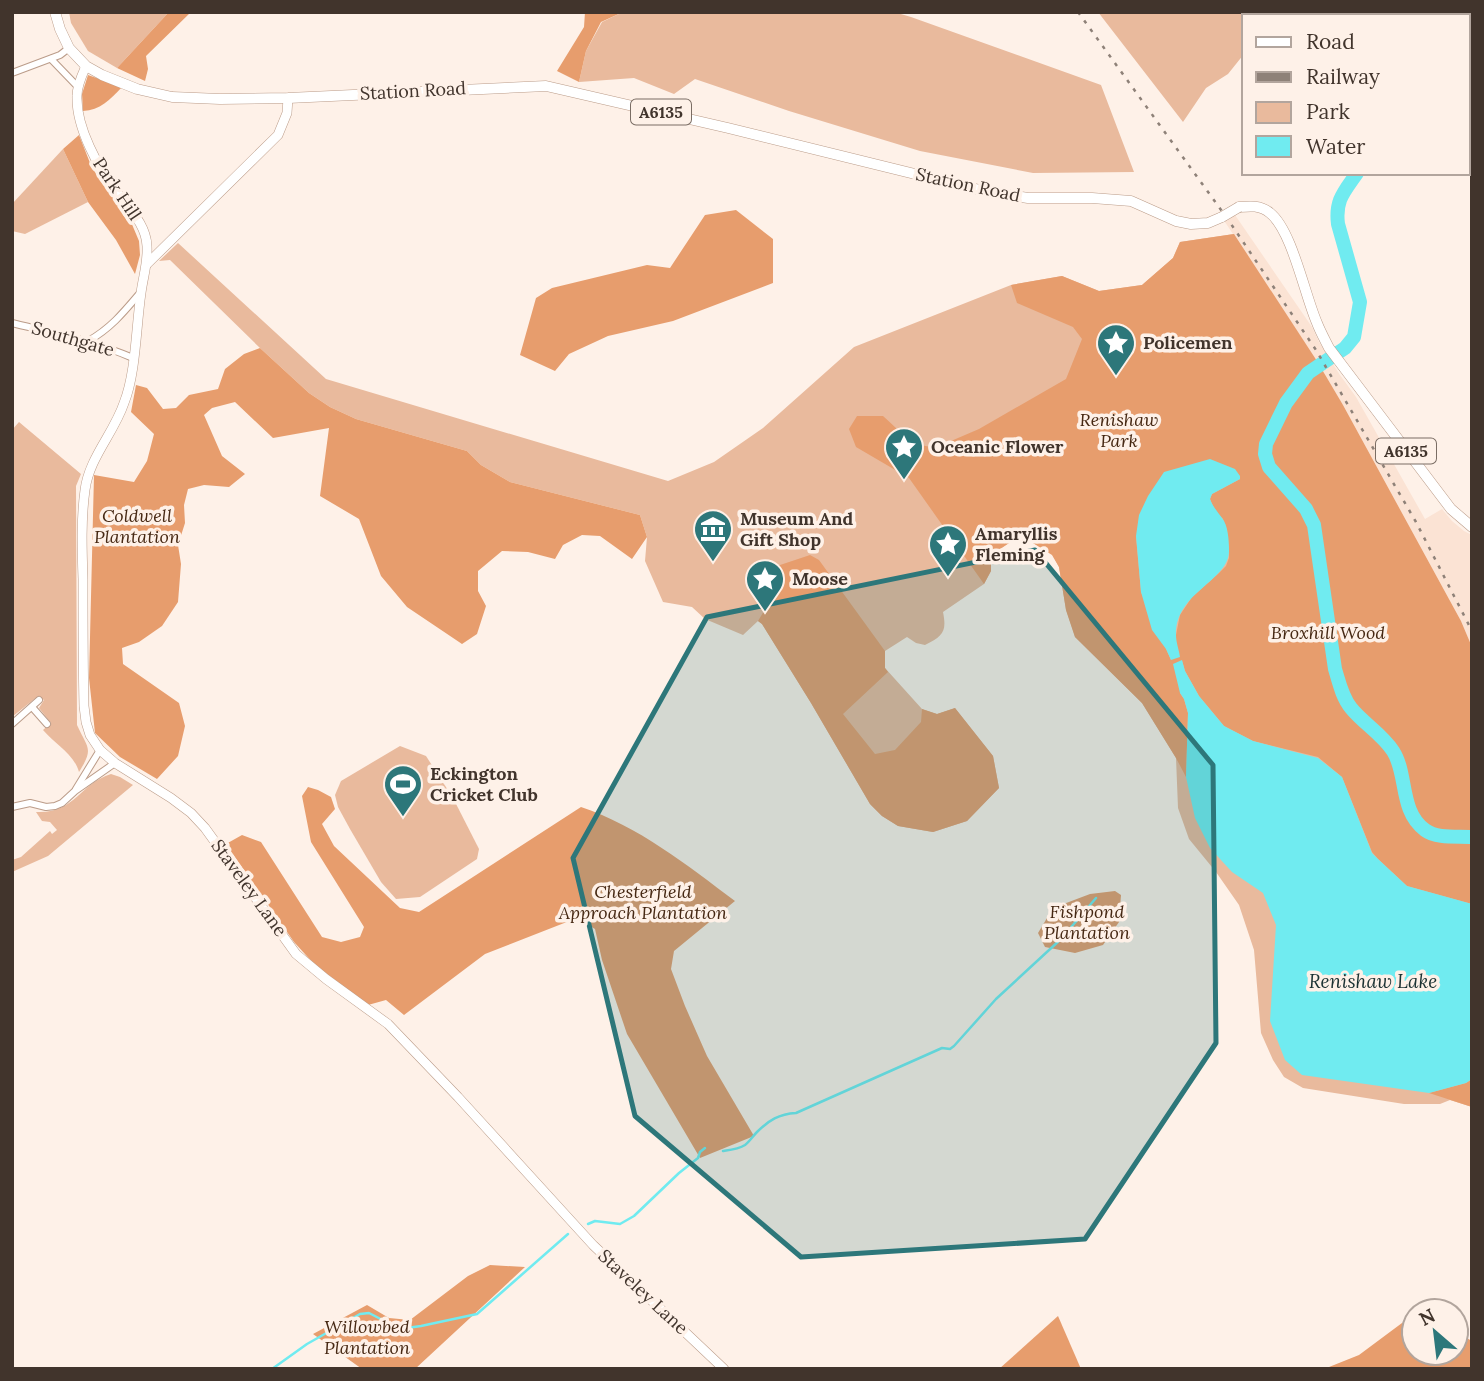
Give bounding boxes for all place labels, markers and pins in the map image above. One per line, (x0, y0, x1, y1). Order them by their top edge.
place icon: Policemen (1095, 322, 1137, 377)
place label: Policemen (1143, 331, 1233, 354)
place icon: Oceanic Flower (883, 426, 925, 481)
place label: Oceanic Flower (931, 435, 1064, 458)
place label: Museum And Gift Shop (740, 507, 853, 551)
museum icon: Museum And Gift Shop (692, 508, 734, 563)
place label: Amaryllis Fleming (975, 522, 1058, 566)
place icon: Amaryllis Fleming (927, 523, 969, 578)
place icon: Moose (744, 558, 786, 613)
place label: Moose (792, 567, 848, 590)
place label: Eckington Cricket Club (430, 762, 538, 806)
sports icon: Eckington Cricket Club (382, 763, 424, 818)

